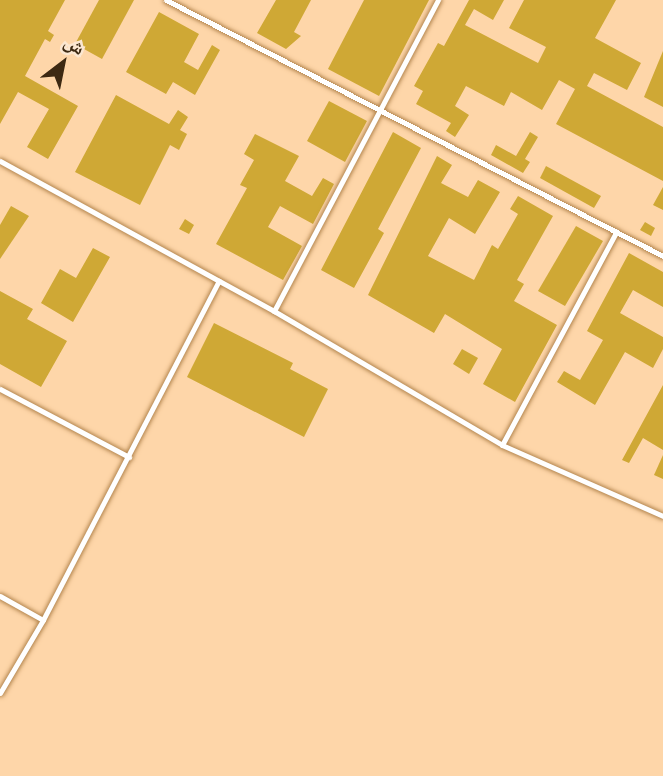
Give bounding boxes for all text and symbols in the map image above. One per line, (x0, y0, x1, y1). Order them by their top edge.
north arrow (28, 28, 98, 98)
text: ش (60, 30, 89, 60)

